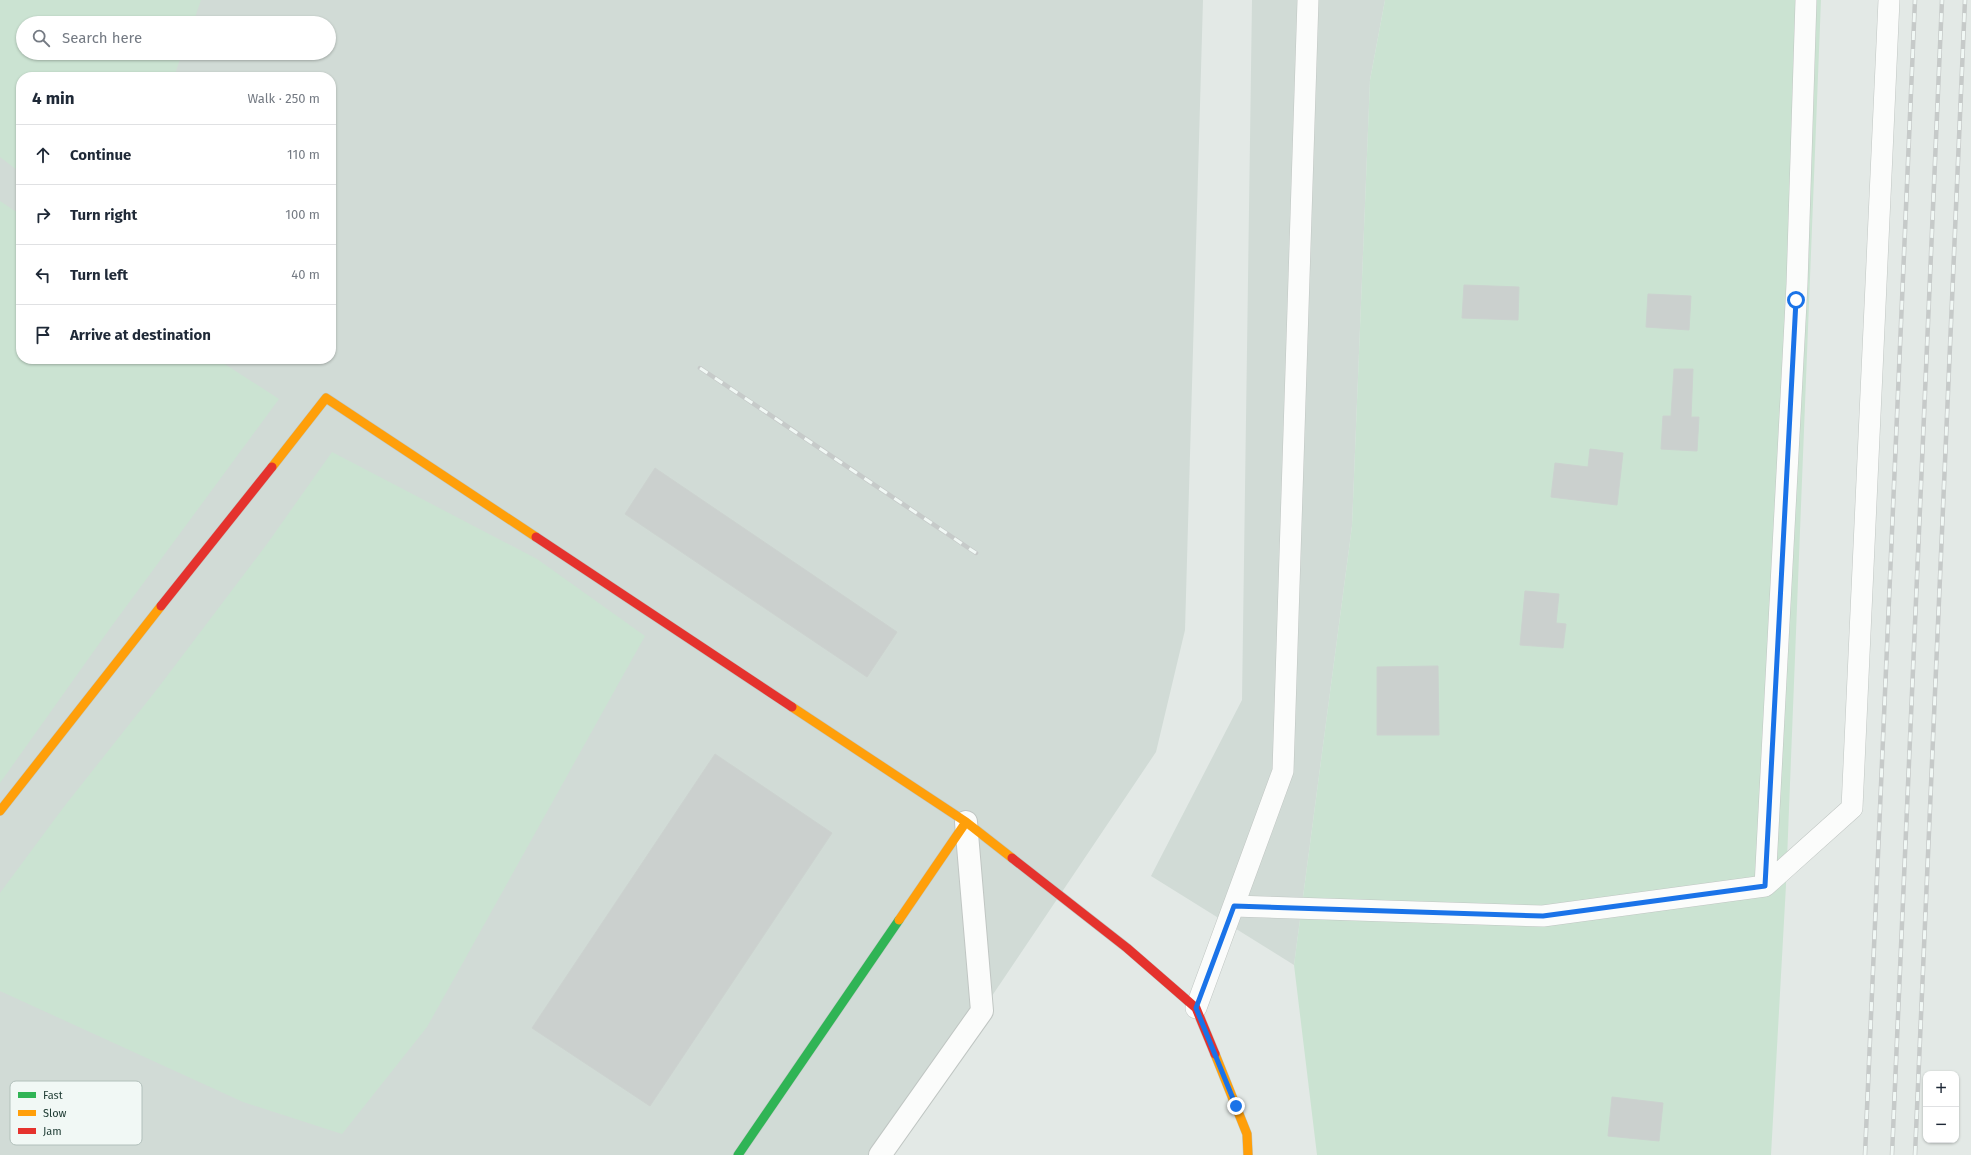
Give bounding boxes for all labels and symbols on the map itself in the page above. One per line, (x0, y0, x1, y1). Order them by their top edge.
route start (1787, 291, 1805, 309)
legend (10, 1081, 142, 1145)
text: Fast (43, 1089, 63, 1102)
route end (1227, 1097, 1245, 1115)
text: Slow (43, 1107, 67, 1120)
text: Jam (43, 1125, 62, 1138)

